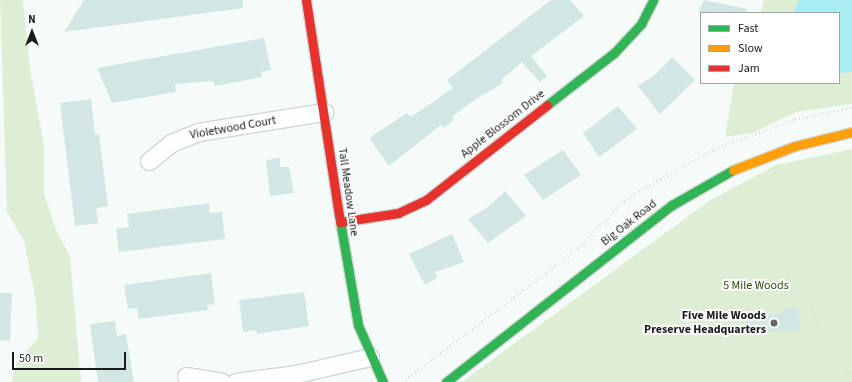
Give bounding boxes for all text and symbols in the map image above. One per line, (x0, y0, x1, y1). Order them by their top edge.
north arrow (12, 12, 52, 52)
text: N (28, 12, 36, 27)
legend (700, 12, 840, 84)
text: Fast (738, 20, 758, 37)
text: Slow (738, 40, 763, 57)
text: Jam (738, 60, 760, 77)
street label: Apple Blossom Drive (458, 87, 548, 161)
street label: Violetwood Court (189, 113, 277, 143)
street label: Tall Meadow Lane (335, 147, 361, 237)
street label: Big Oak Road (598, 197, 660, 249)
park label: 5 Mile Woods (723, 279, 789, 293)
place label: Five Mile Woods Preserve Headquarters (644, 309, 766, 337)
marker: Five Mile Woods Preserve Headquarters (769, 318, 779, 328)
scale bar (14, 344, 128, 370)
text: 50 m (19, 350, 43, 367)

